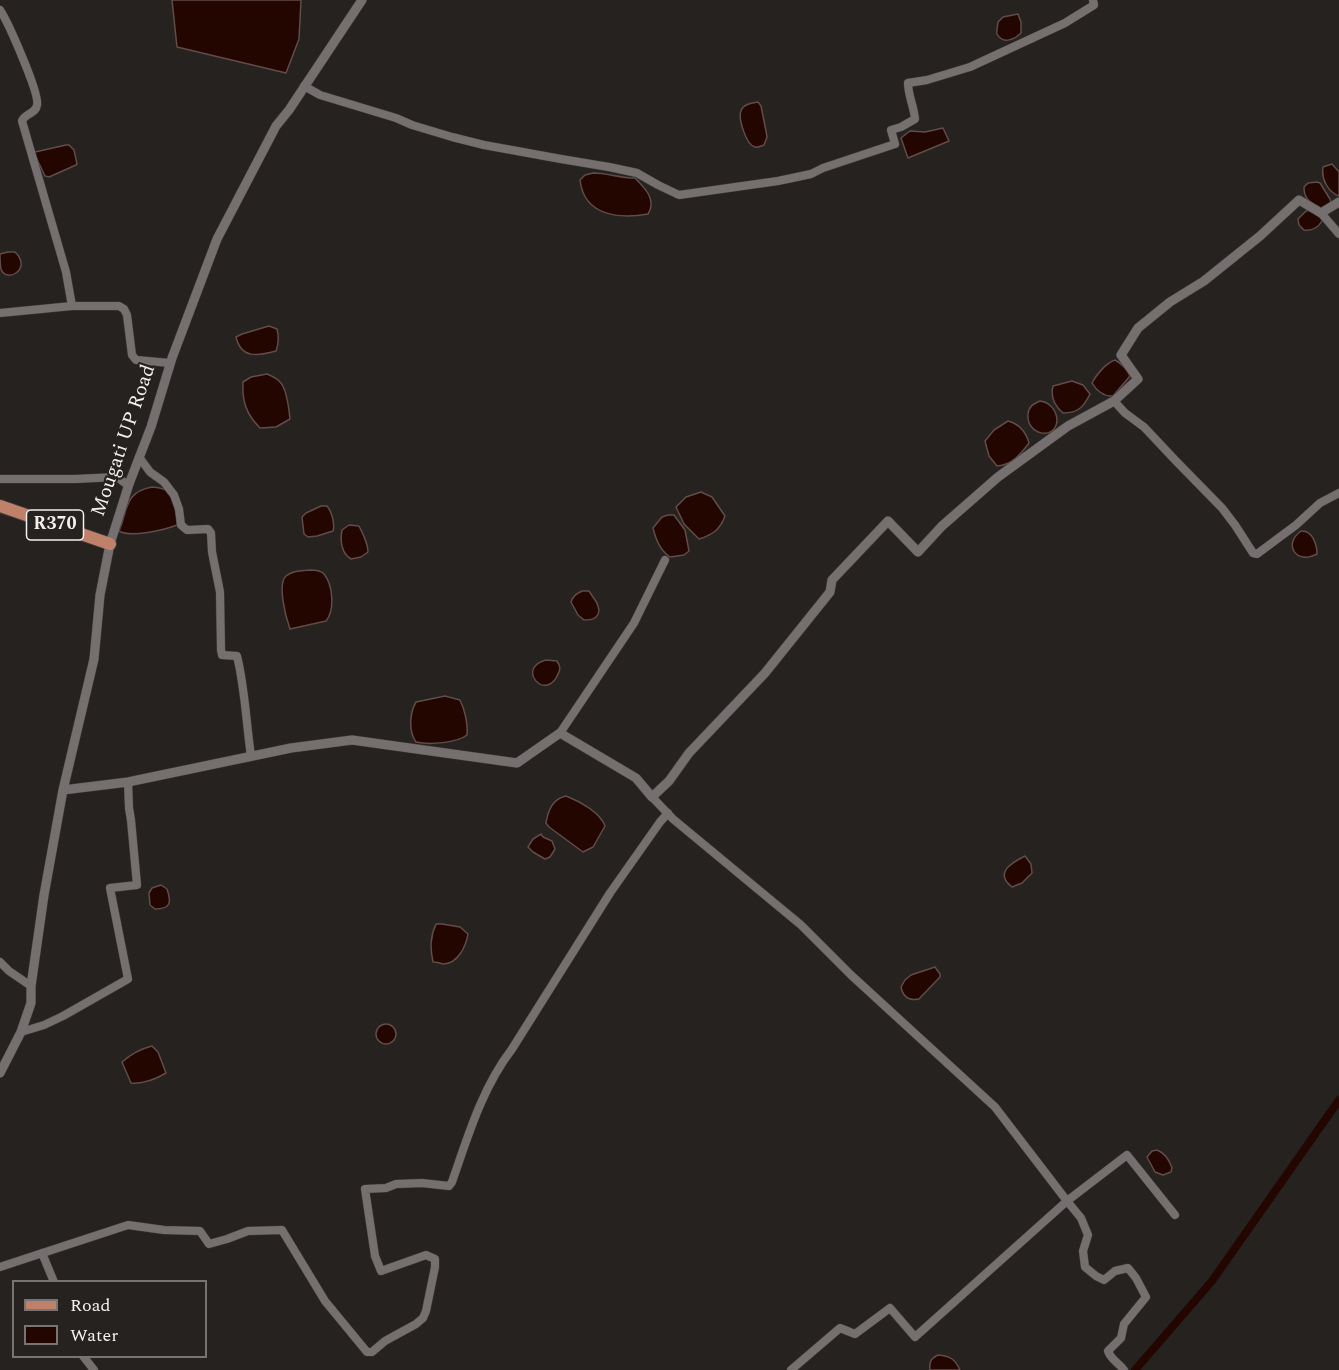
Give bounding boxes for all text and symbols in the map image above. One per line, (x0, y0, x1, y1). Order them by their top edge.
street label: Mougati UP Road (88, 362, 162, 520)
road number: R370 (26, 510, 84, 540)
legend (12, 1280, 207, 1358)
text: Road (70, 1292, 111, 1319)
text: Water (70, 1322, 118, 1349)

